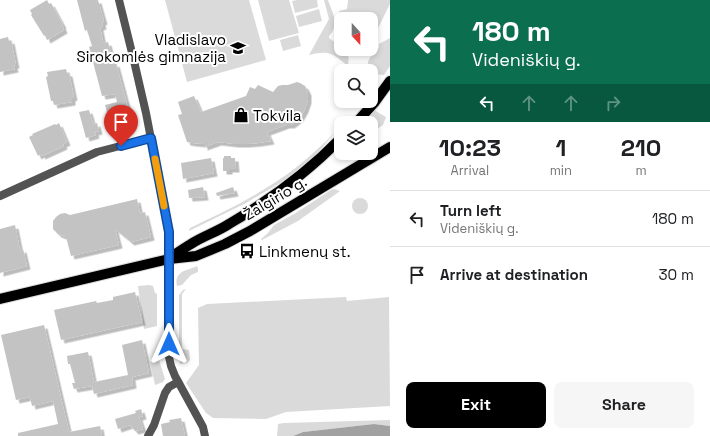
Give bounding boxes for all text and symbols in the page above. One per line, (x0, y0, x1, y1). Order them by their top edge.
north arrow (334, 12, 378, 56)
map controls (334, 12, 378, 160)
text: 180 m (472, 13, 551, 49)
icon: left (406, 16, 458, 68)
place label: Vladislavo Sirokomlės gimnazija (76, 30, 226, 66)
school or university icon: Vladislavo Sirokomlės gimnazija (229, 39, 247, 57)
text: Videniškių g. (472, 48, 581, 71)
button: search (334, 64, 378, 108)
icon: left (476, 92, 498, 114)
icon: ahead (518, 92, 540, 114)
icon: ahead (560, 92, 582, 114)
icon: right (602, 92, 624, 114)
pin (104, 105, 138, 146)
shop icon: Tokvila (232, 106, 250, 124)
place label: Tokvila (253, 106, 302, 125)
icon: arrive (110, 111, 132, 133)
button: layers (334, 116, 378, 160)
text: 10:23 (439, 132, 501, 163)
text: 1 (555, 132, 566, 163)
text: 210 (621, 132, 661, 163)
text: Arrival (451, 162, 489, 179)
text: min (550, 162, 572, 179)
text: m (635, 162, 647, 179)
street label: Žalgirio g. (240, 172, 310, 224)
text: Turn left (440, 201, 502, 220)
icon: left (406, 208, 428, 230)
text: 180 m (652, 209, 694, 228)
text: Videniškių g. (440, 220, 518, 237)
bus stop icon: Linkmenų st. (238, 242, 256, 260)
place label: Linkmenų st. (259, 242, 350, 261)
icon: arrive (406, 264, 428, 286)
text: Arrive at destination (440, 265, 588, 284)
text: 30 m (659, 265, 694, 284)
position arrow (148, 323, 190, 365)
button: Exit (406, 382, 546, 428)
button: Share (554, 382, 694, 428)

